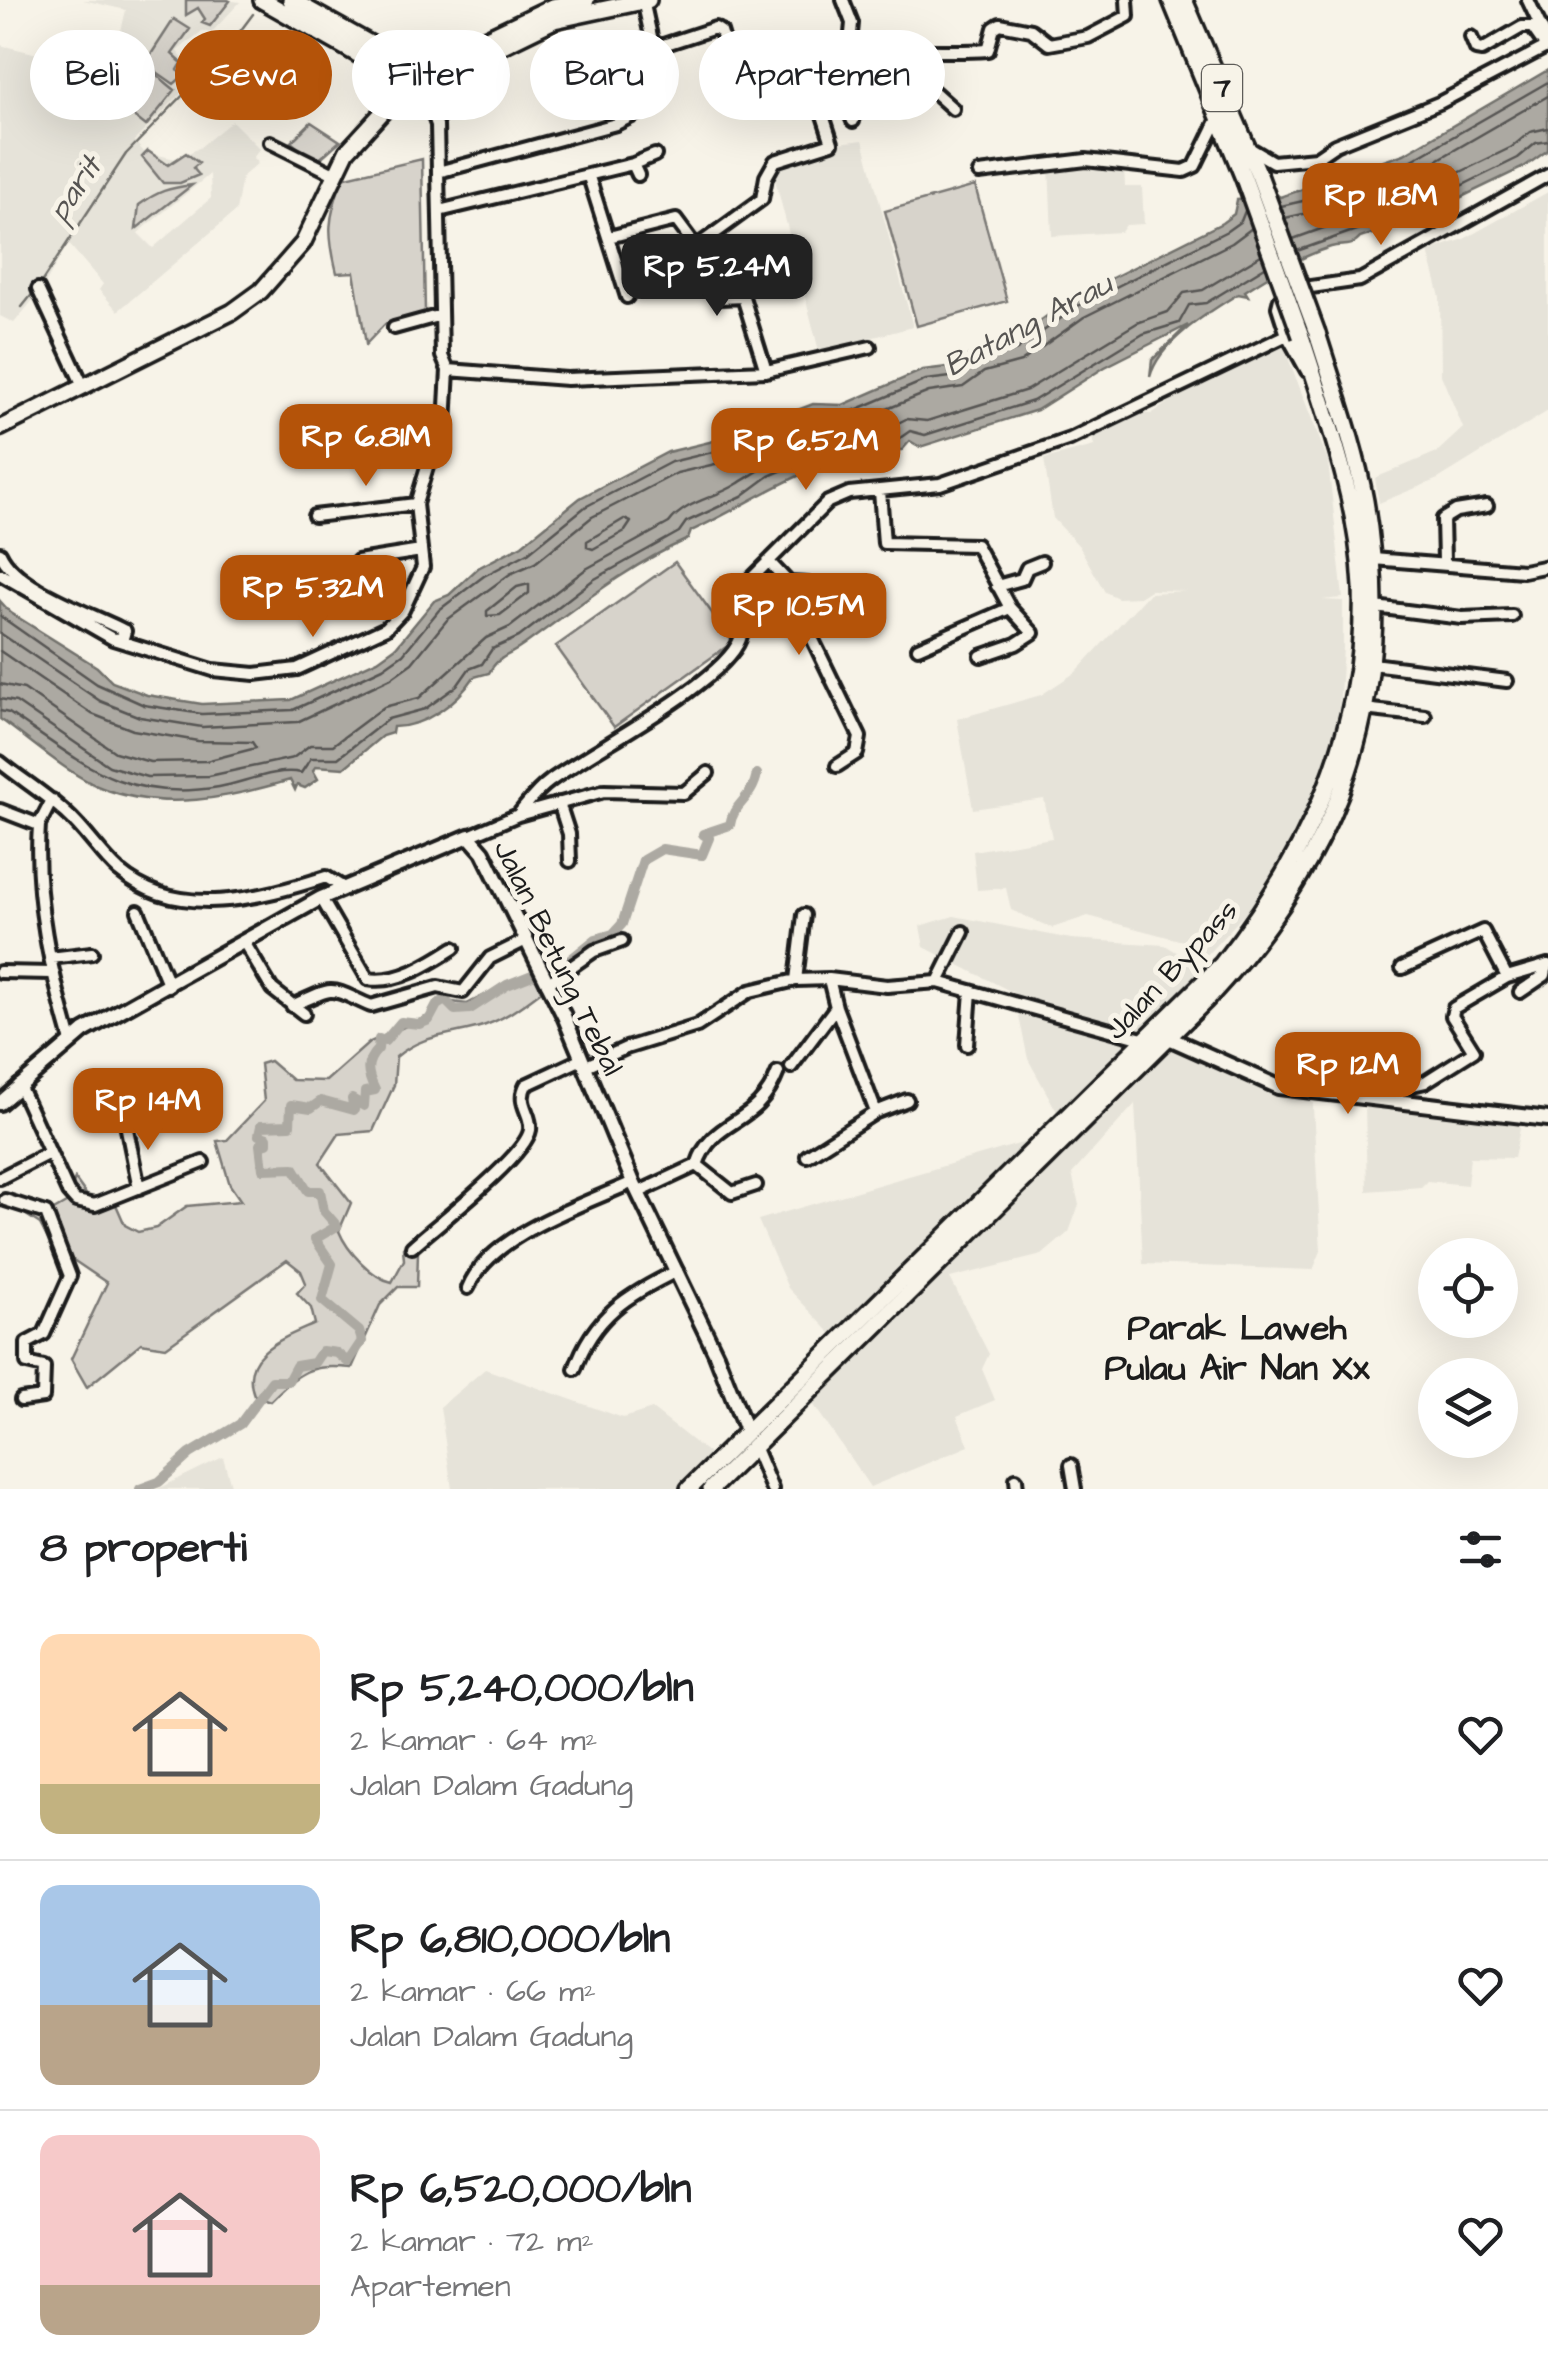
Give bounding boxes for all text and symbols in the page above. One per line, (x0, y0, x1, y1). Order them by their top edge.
chip: Beli (30, 30, 155, 120)
chip: Sewa (175, 30, 332, 120)
chip: Filter (352, 30, 510, 120)
chip: Baru (530, 30, 679, 120)
chip: Apartemen (699, 30, 945, 120)
road number: 7 (1202, 65, 1242, 111)
water label: parit (36, 145, 115, 231)
pin: Rp 11.8M (1278, 163, 1484, 248)
text: Rp 11.8M (1324, 173, 1438, 218)
pin: Rp 5.24M (614, 234, 820, 319)
text: Rp 5.24M (643, 244, 791, 289)
water label: Batang Arau (936, 261, 1122, 389)
pin: Rp 6.81M (263, 404, 469, 489)
pin: Rp 6.52M (703, 408, 909, 493)
text: Rp 6.81M (301, 414, 431, 459)
text: Rp 6.52M (733, 418, 879, 463)
pin: Rp 5.32M (210, 555, 416, 640)
text: Rp 5.32M (242, 565, 384, 610)
pin: Rp 10.5M (696, 573, 902, 658)
text: Rp 10.5M (733, 583, 865, 628)
street label: Jalan Betung Tebal (482, 833, 633, 1083)
street label: Jalan Bypass (1096, 891, 1249, 1050)
pin: Rp 12M (1267, 1032, 1429, 1117)
text: Rp 12M (1297, 1042, 1399, 1087)
pin: Rp 14M (67, 1068, 229, 1153)
text: Rp 14M (95, 1078, 201, 1123)
map controls (1418, 1238, 1518, 1458)
button: locate (1418, 1238, 1518, 1338)
district label: Parak Laweh Pulau Air Nan Xx (1105, 1304, 1370, 1393)
button: layers (1418, 1358, 1518, 1458)
text: 8 properti (40, 1520, 247, 1578)
icon: filters (1453, 1522, 1508, 1577)
text: Rp 5,240,000/bln (350, 1660, 694, 1718)
icon: home (120, 1674, 240, 1794)
icon: heart (1453, 1707, 1508, 1762)
text: 2 kamar · 64 m² (350, 1718, 598, 1763)
text: Jalan Dalam Gadung (350, 1763, 633, 1808)
text: Rp 6,810,000/bln (350, 1911, 670, 1969)
icon: home (120, 1925, 240, 2045)
icon: heart (1453, 1958, 1508, 2013)
text: 2 kamar · 66 m² (350, 1969, 596, 2014)
text: Jalan Dalam Gadung (350, 2014, 633, 2059)
text: Rp 6,520,000/bln (350, 2161, 691, 2219)
icon: home (120, 2175, 240, 2295)
icon: heart (1453, 2208, 1508, 2263)
text: 2 kamar · 72 m² (350, 2219, 594, 2264)
text: Apartemen (350, 2264, 511, 2309)

